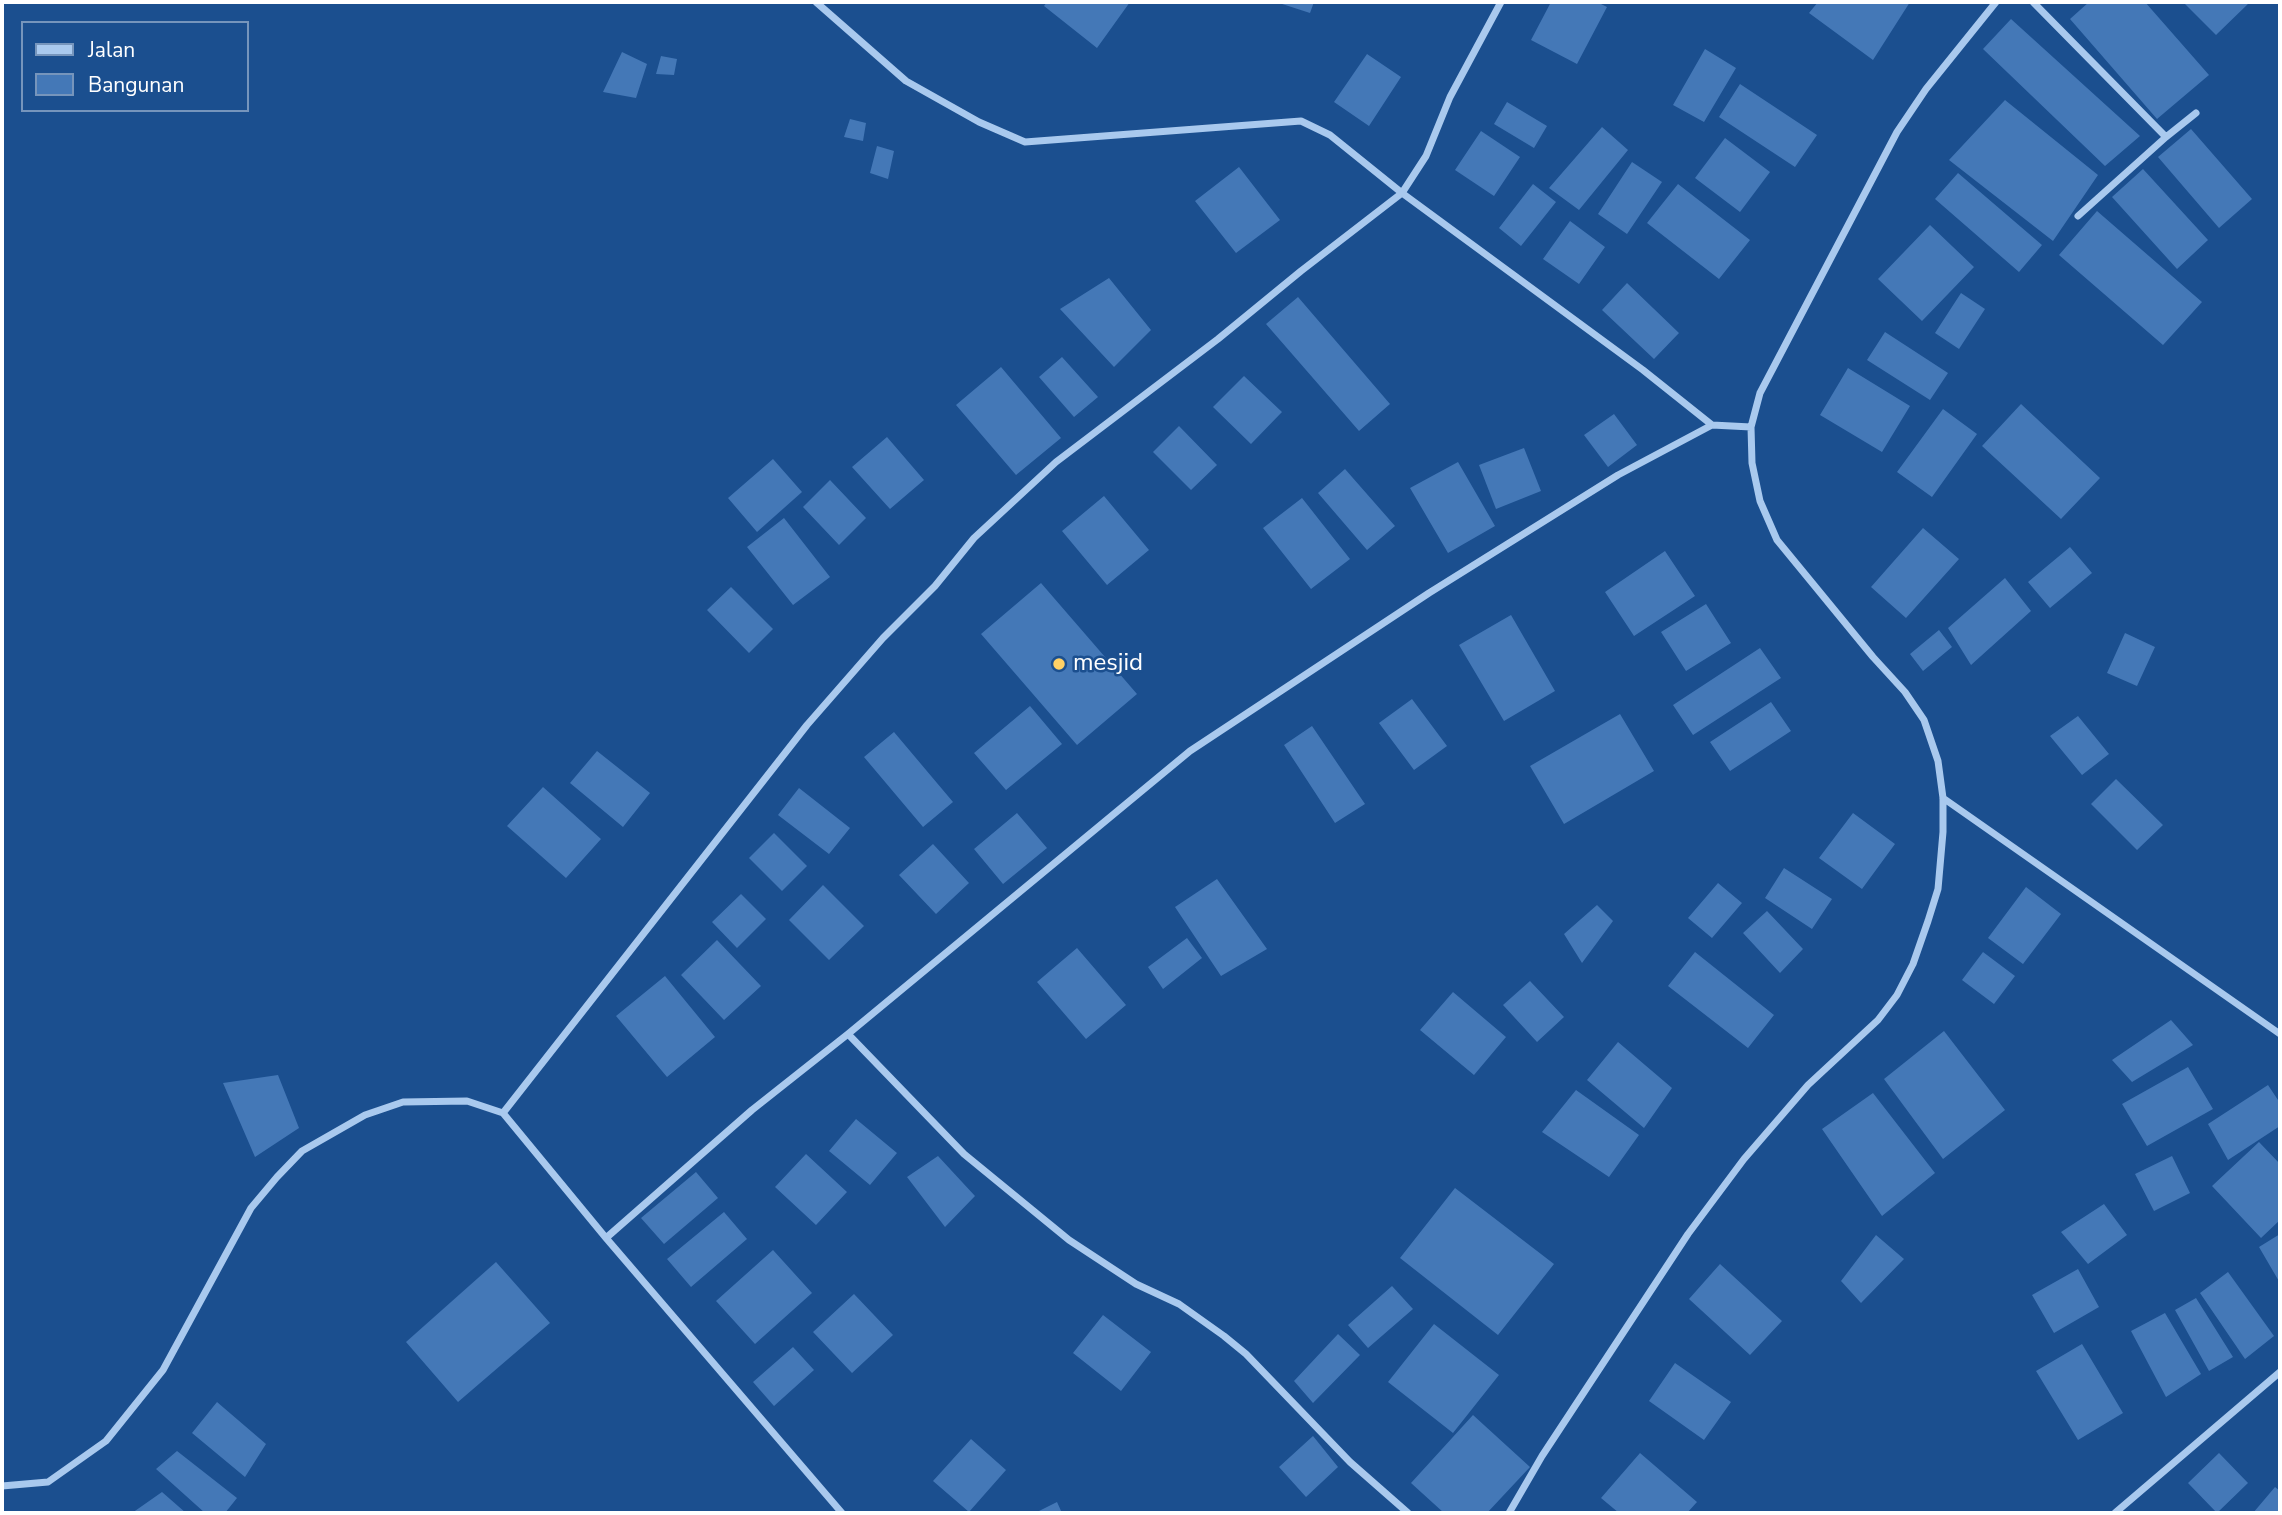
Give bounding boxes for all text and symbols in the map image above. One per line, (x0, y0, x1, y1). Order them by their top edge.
legend (21, 21, 248, 112)
text: Jalan (88, 36, 135, 64)
text: Bangunan (88, 71, 184, 99)
place label: mesjid (1073, 650, 1143, 678)
marker: mesjid (1051, 656, 1067, 672)

